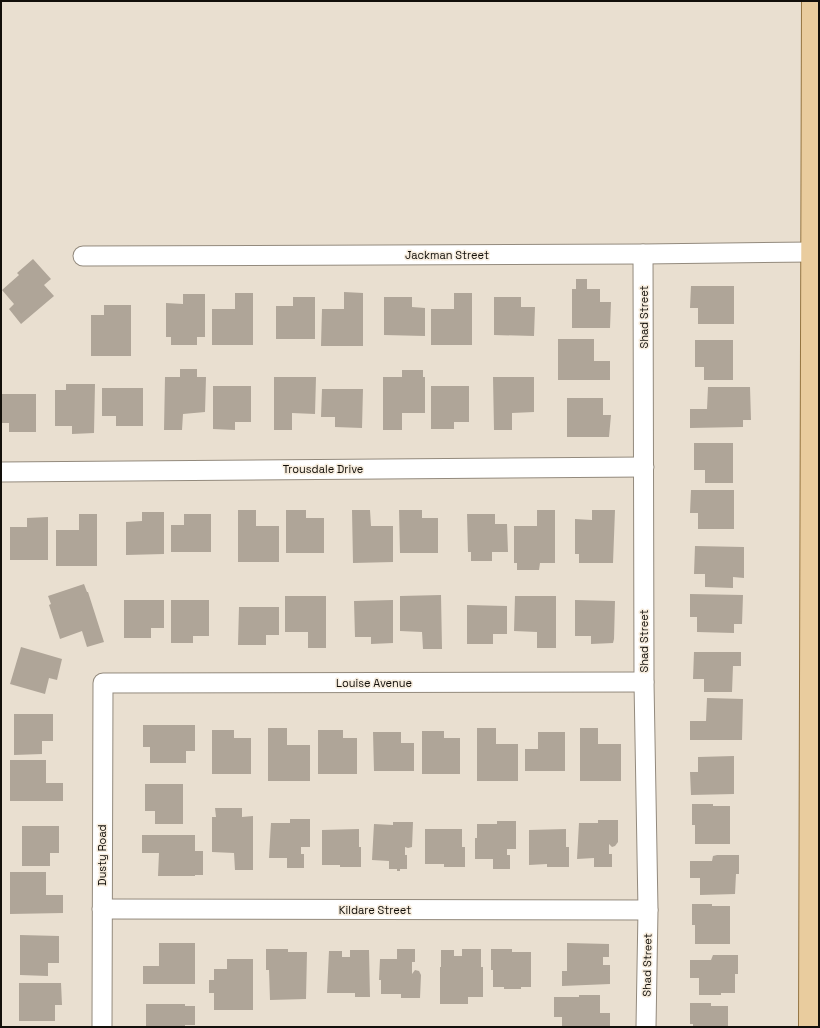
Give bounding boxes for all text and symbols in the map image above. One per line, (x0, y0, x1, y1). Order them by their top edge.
street label: Jackman Street (405, 248, 489, 262)
street label: Shad Street (637, 285, 651, 349)
street label: Trousdale Drive (283, 462, 363, 476)
street label: Shad Street (637, 609, 651, 673)
street label: Louise Avenue (336, 676, 412, 690)
street label: Dusty Road (95, 824, 109, 886)
street label: Kildare Street (339, 903, 411, 917)
street label: Shad Street (639, 933, 655, 997)

